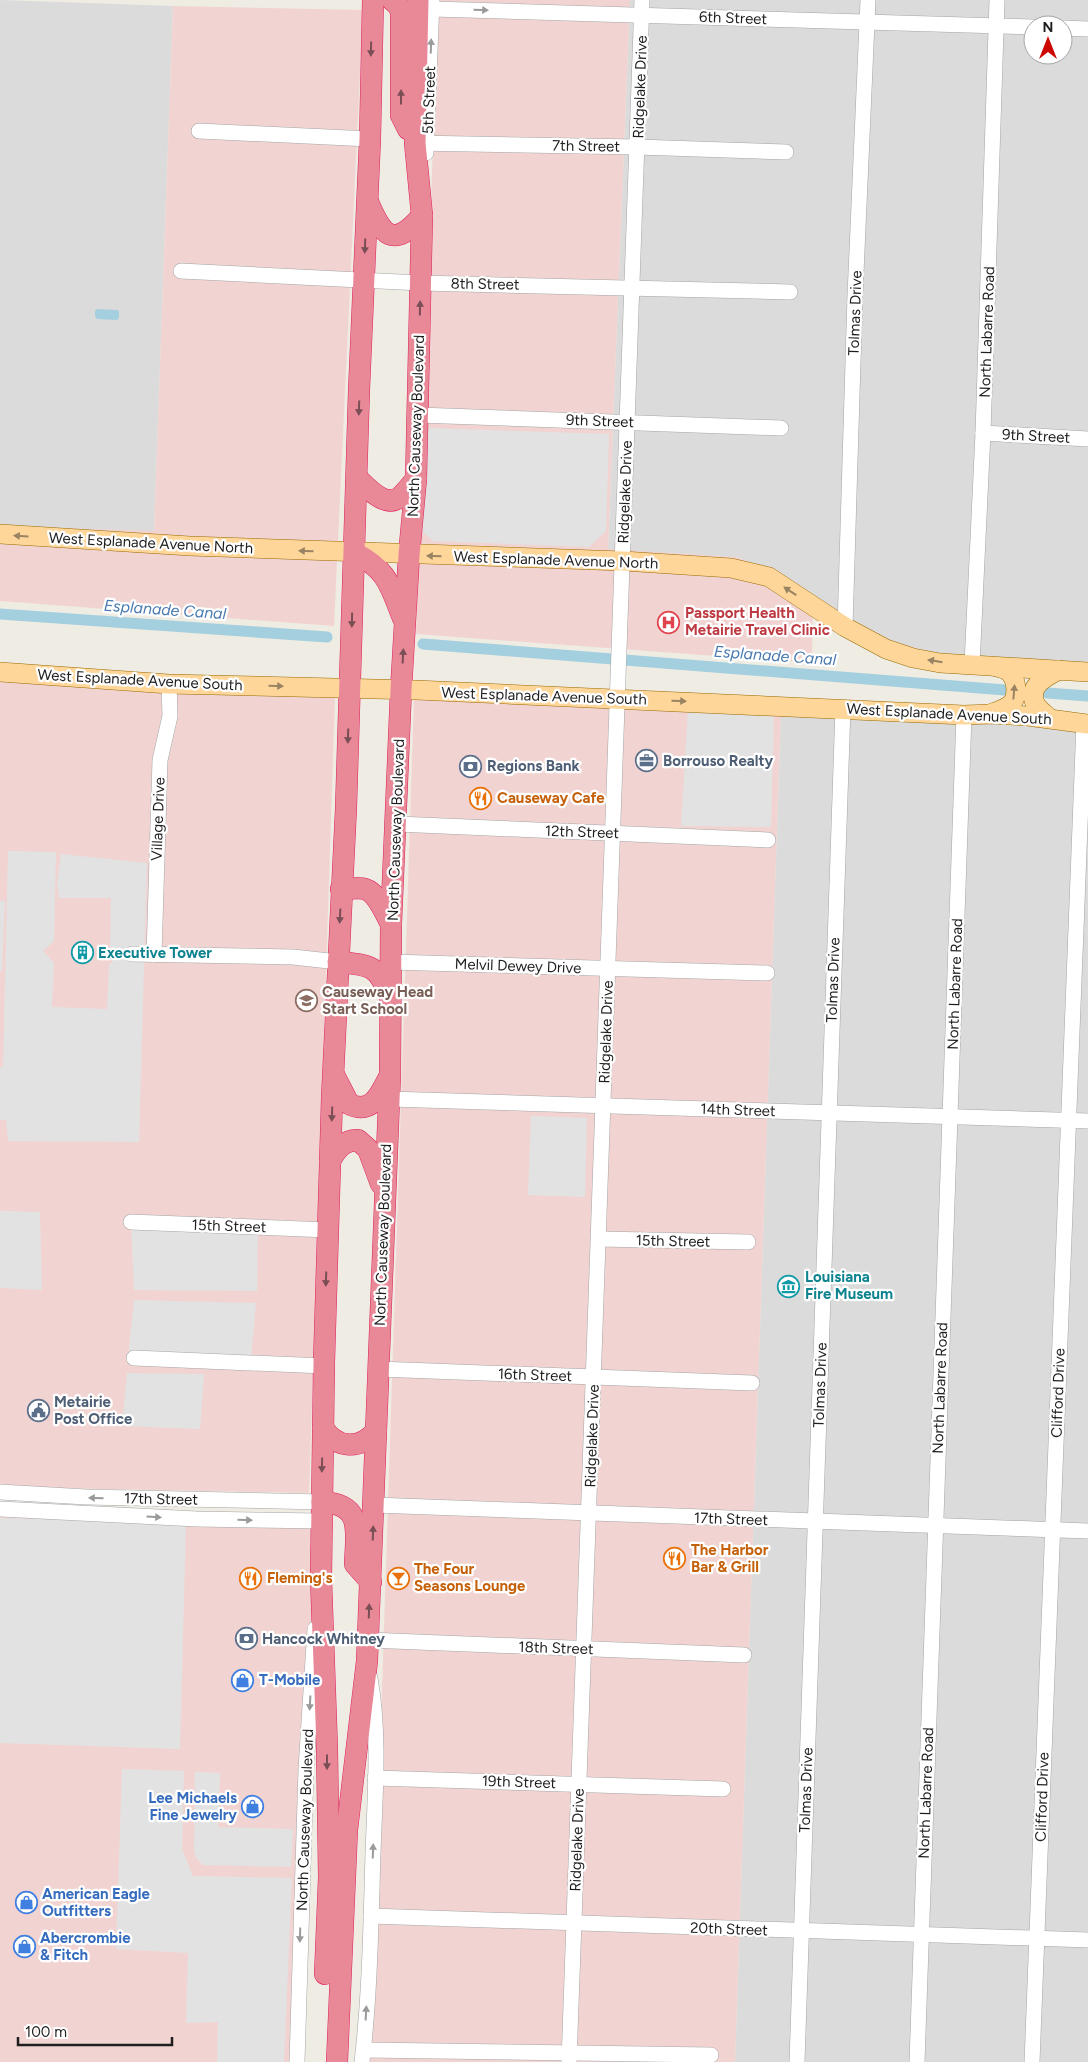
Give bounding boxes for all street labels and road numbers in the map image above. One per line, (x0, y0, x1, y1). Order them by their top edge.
street label: 6th Street (699, 8, 768, 28)
street label: Ridgelake Drive (629, 35, 651, 139)
street label: 5th Street (419, 65, 439, 134)
street label: 7th Street (552, 136, 620, 156)
street label: North Labarre Road (976, 266, 998, 398)
street label: Tolmas Drive (845, 270, 865, 356)
street label: 8th Street (450, 274, 520, 294)
street label: North Causeway Boulevard (404, 335, 428, 517)
street label: 9th Street (566, 411, 635, 431)
street label: 9th Street (1001, 425, 1071, 447)
street label: Ridgelake Drive (614, 440, 636, 544)
street label: West Esplanade Avenue North (48, 529, 254, 557)
street label: West Esplanade Avenue North (453, 547, 659, 573)
street label: West Esplanade Avenue South (37, 666, 243, 694)
street label: West Esplanade Avenue South (441, 683, 647, 709)
street label: West Esplanade Avenue South (846, 700, 1052, 728)
street label: North Causeway Boulevard (384, 739, 408, 921)
street label: Village Drive (148, 777, 168, 861)
street label: 12th Street (545, 822, 620, 842)
street label: North Labarre Road (944, 918, 966, 1050)
street label: Tolmas Drive (823, 937, 843, 1023)
street label: Melvil Dewey Drive (454, 955, 582, 977)
street label: Ridgelake Drive (595, 980, 617, 1084)
street label: 14th Street (700, 1100, 776, 1120)
street label: North Causeway Boulevard (371, 1144, 395, 1326)
street label: 15th Street (191, 1216, 267, 1236)
street label: 15th Street (636, 1231, 711, 1251)
street label: North Labarre Road (929, 1322, 951, 1454)
street label: Tolmas Drive (810, 1342, 830, 1428)
street label: Clifford Drive (1047, 1348, 1069, 1438)
street label: 16th Street (497, 1365, 573, 1385)
street label: Ridgelake Drive (581, 1384, 603, 1488)
street label: 17th Street (124, 1489, 198, 1509)
street label: 17th Street (694, 1509, 769, 1529)
street label: 18th Street (518, 1638, 594, 1658)
street label: North Labarre Road (915, 1727, 937, 1859)
street label: North Causeway Boulevard (293, 1729, 317, 1911)
street label: Tolmas Drive (796, 1747, 816, 1833)
street label: Clifford Drive (1031, 1752, 1053, 1842)
street label: 19th Street (481, 1772, 557, 1792)
street label: Ridgelake Drive (566, 1788, 588, 1892)
street label: 20th Street (690, 1919, 768, 1939)

